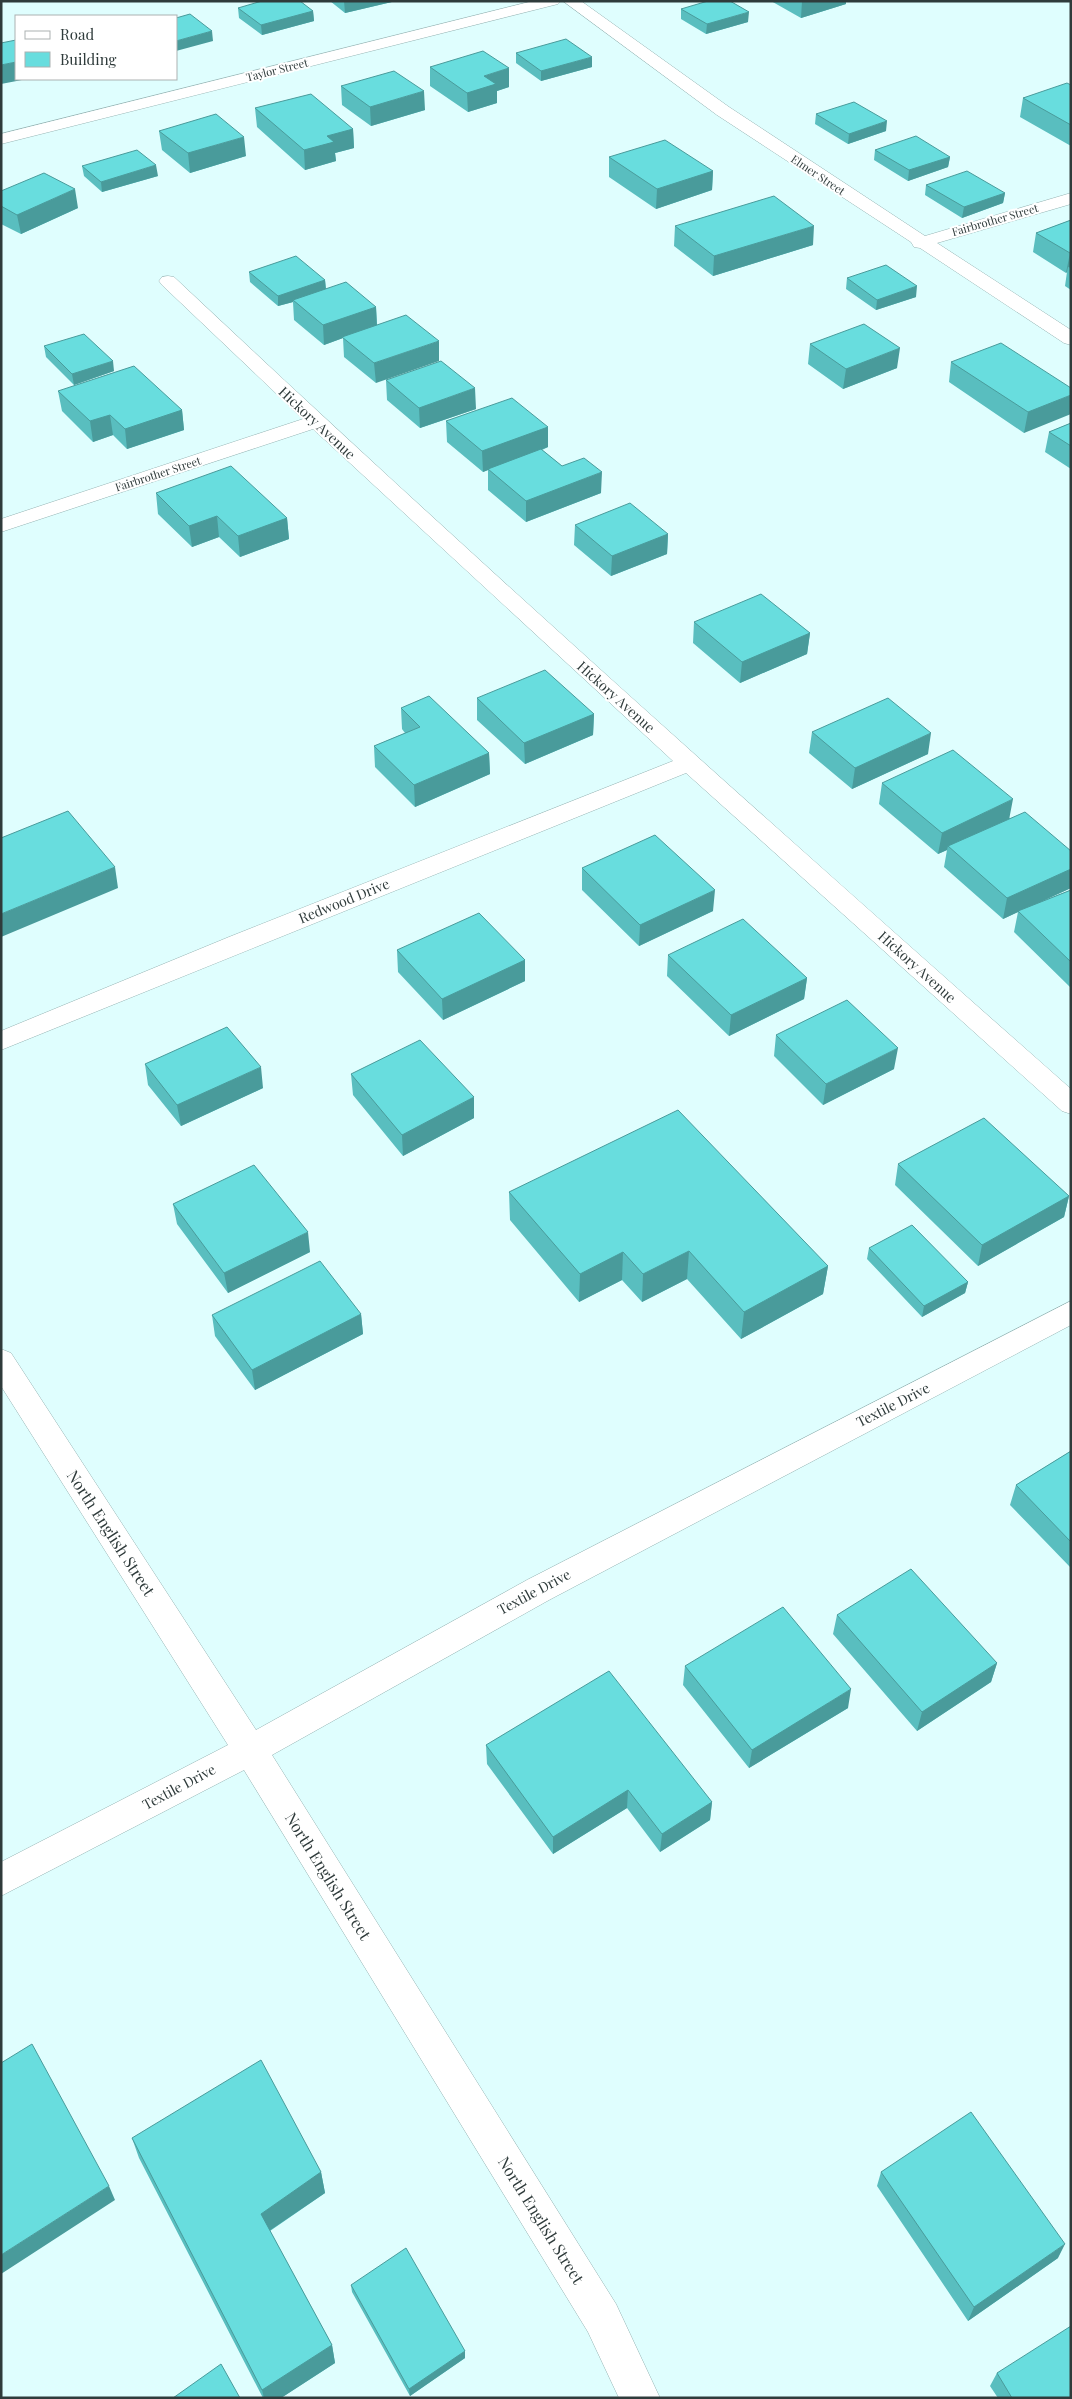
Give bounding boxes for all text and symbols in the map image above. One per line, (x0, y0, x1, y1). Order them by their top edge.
legend (15, 15, 178, 80)
text: Road (60, 24, 94, 44)
text: Building (60, 49, 117, 69)
street label: Taylor Street (244, 55, 310, 84)
street label: Elmer Street (788, 151, 848, 198)
street label: Fairbrother Street (950, 200, 1040, 239)
street label: Hickory Avenue (275, 382, 360, 463)
street label: Fairbrother Street (113, 453, 203, 494)
street label: Hickory Avenue (573, 657, 659, 737)
street label: Redwood Drive (296, 874, 392, 927)
street label: Hickory Avenue (874, 927, 960, 1007)
street label: Textile Drive (853, 1378, 933, 1431)
street label: North English Street (63, 1466, 160, 1600)
street label: Textile Drive (494, 1564, 574, 1619)
street label: Textile Drive (139, 1759, 219, 1814)
street label: North English Street (281, 1808, 376, 1944)
street label: North English Street (494, 2152, 589, 2288)

